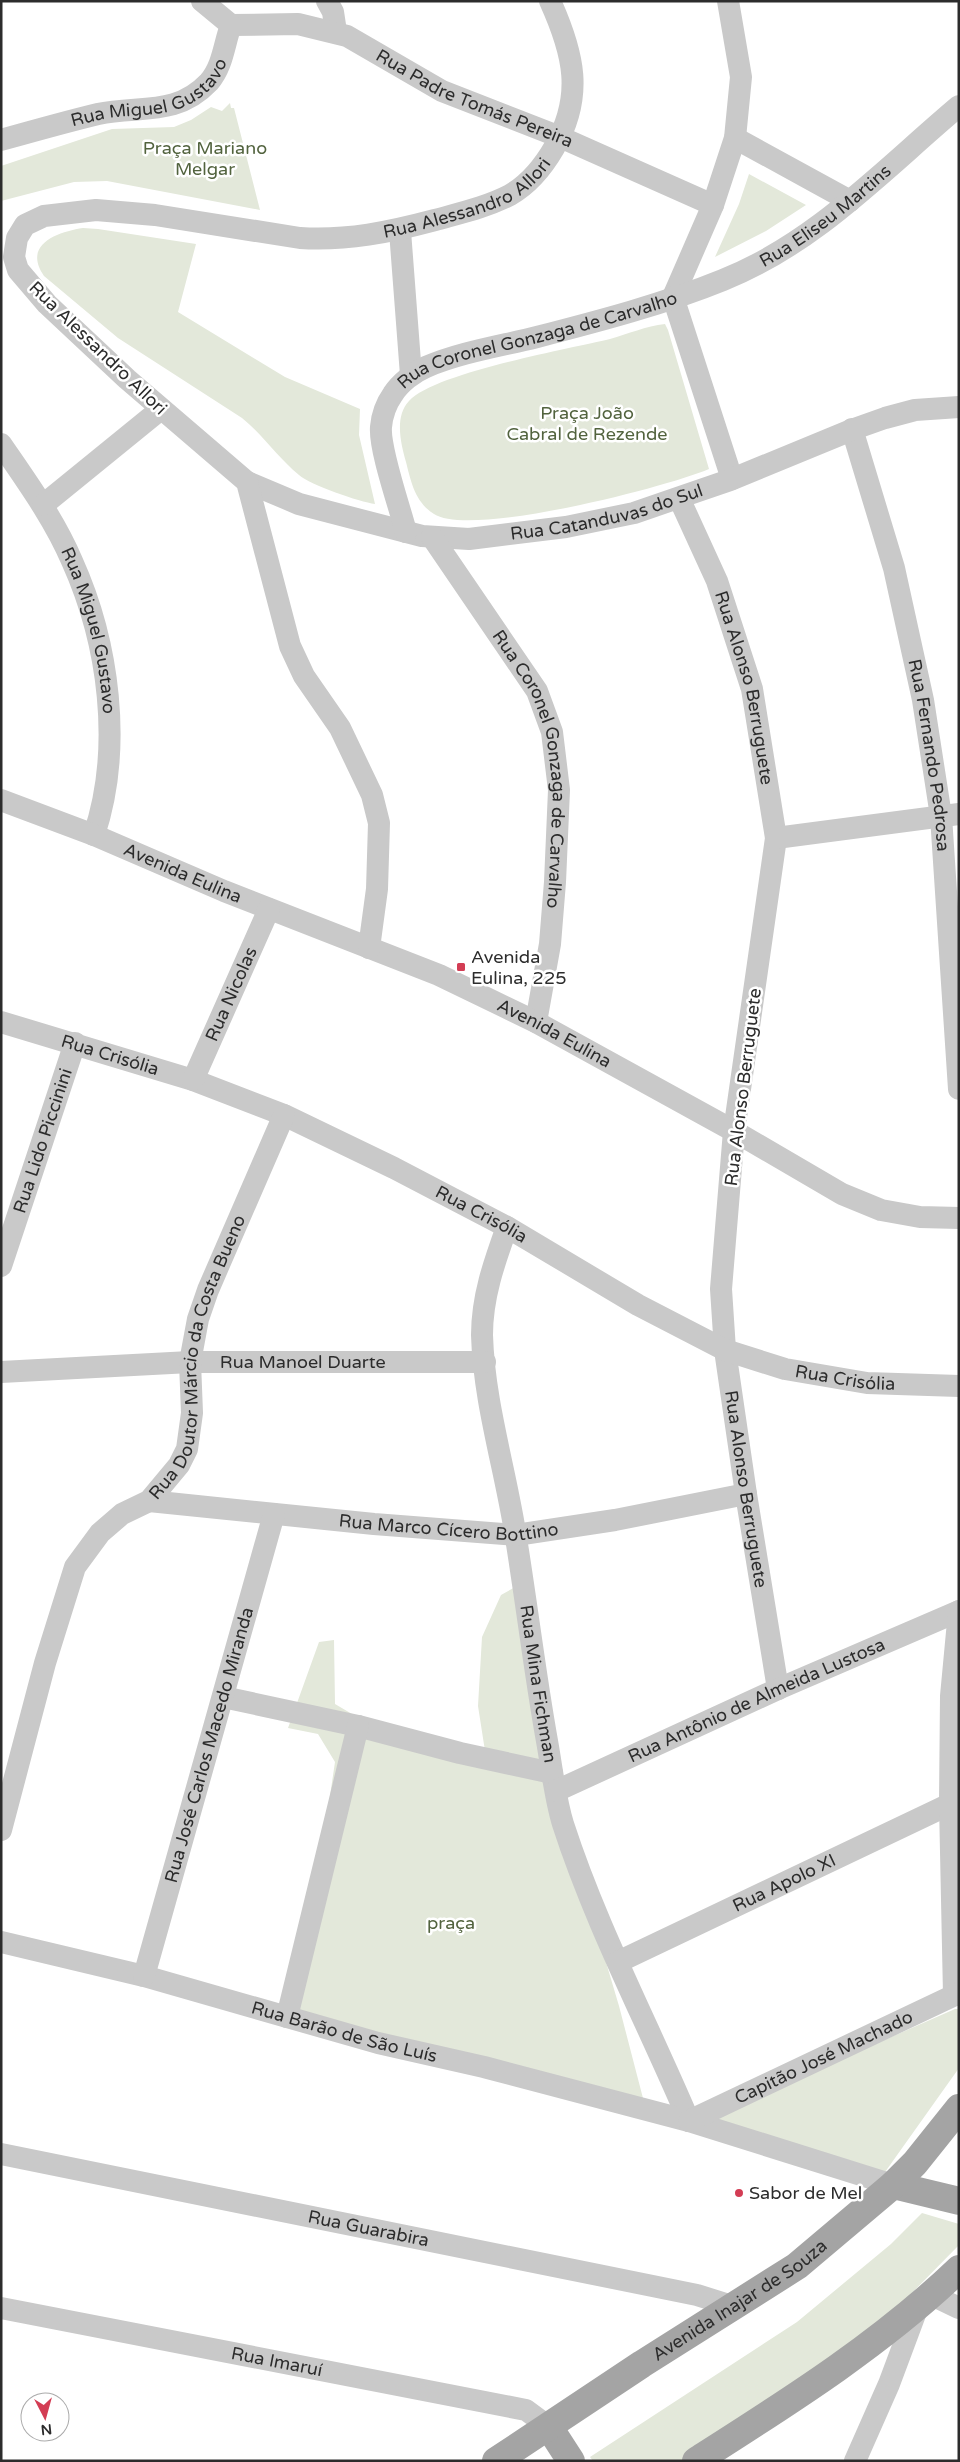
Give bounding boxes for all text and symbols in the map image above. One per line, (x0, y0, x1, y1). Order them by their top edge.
street label: Rua Padre Tomás Pereira (372, 44, 577, 152)
street label: Rua Miguel Gustavo (68, 55, 232, 131)
park label: Praça Mariano Melgar (143, 137, 267, 180)
street label: Rua Alessandro Allori (381, 154, 555, 243)
street label: Rua Eliseu Martins (756, 160, 896, 272)
street label: Rua Alessandro Allori (24, 276, 172, 420)
street label: Rua Coronel Gonzaga de Carvalho (392, 287, 680, 393)
park label: Praça João Cabral de Rezende (506, 402, 668, 445)
street label: Rua Catanduvas do Sul (509, 479, 706, 545)
street label: Rua Miguel Gustavo (56, 543, 120, 715)
street label: Rua Alonso Berruguete (710, 588, 778, 786)
street label: Rua Coronel Gonzaga de Carvalho (488, 626, 570, 909)
street label: Rua Fernando Pedrosa (903, 657, 954, 852)
street label: Avenida Eulina (120, 838, 245, 908)
street label: Rua Nicolas (201, 943, 262, 1045)
place label: Avenida Eulina, 225 (471, 946, 567, 989)
marker: Avenida Eulina, 225 (455, 961, 467, 973)
street label: Rua Alonso Berruguete (720, 987, 766, 1187)
street label: Avenida Eulina (494, 994, 615, 1072)
street label: Rua Crisólia (59, 1030, 162, 1080)
street label: Rua Lido Piccinini (8, 1065, 77, 1216)
street label: Rua Crisólia (432, 1181, 531, 1248)
street label: Rua Doutor Márcio da Costa Bueno (144, 1211, 250, 1504)
street label: Rua Manoel Duarte (220, 1351, 386, 1373)
street label: Rua Crisólia (793, 1360, 896, 1395)
street label: Rua Alonso Berruguete (720, 1389, 772, 1589)
street label: Rua Marco Cícero Bottino (338, 1509, 560, 1546)
street label: Rua Mina Fichman (515, 1603, 561, 1764)
street label: Rua José Carlos Macedo Miranda (160, 1605, 258, 1885)
street label: Rua Antônio de Almeida Lustosa (624, 1633, 888, 1767)
street label: Rua Apolo XI (729, 1849, 839, 1917)
park label: praça (427, 1912, 475, 1934)
street label: Rua Barão de São Luís (249, 1996, 439, 2067)
street label: Capitão José Machado (731, 2006, 916, 2109)
place label: Sabor de Mel (749, 2182, 862, 2204)
marker: Sabor de Mel (733, 2187, 745, 2199)
street label: Rua Guarabira (306, 2205, 431, 2251)
street label: Avenida Inajar de Souza (648, 2235, 831, 2366)
street label: Rua Imaruí (229, 2342, 325, 2381)
north arrow (20, 2392, 70, 2442)
text: N (40, 2420, 53, 2438)

